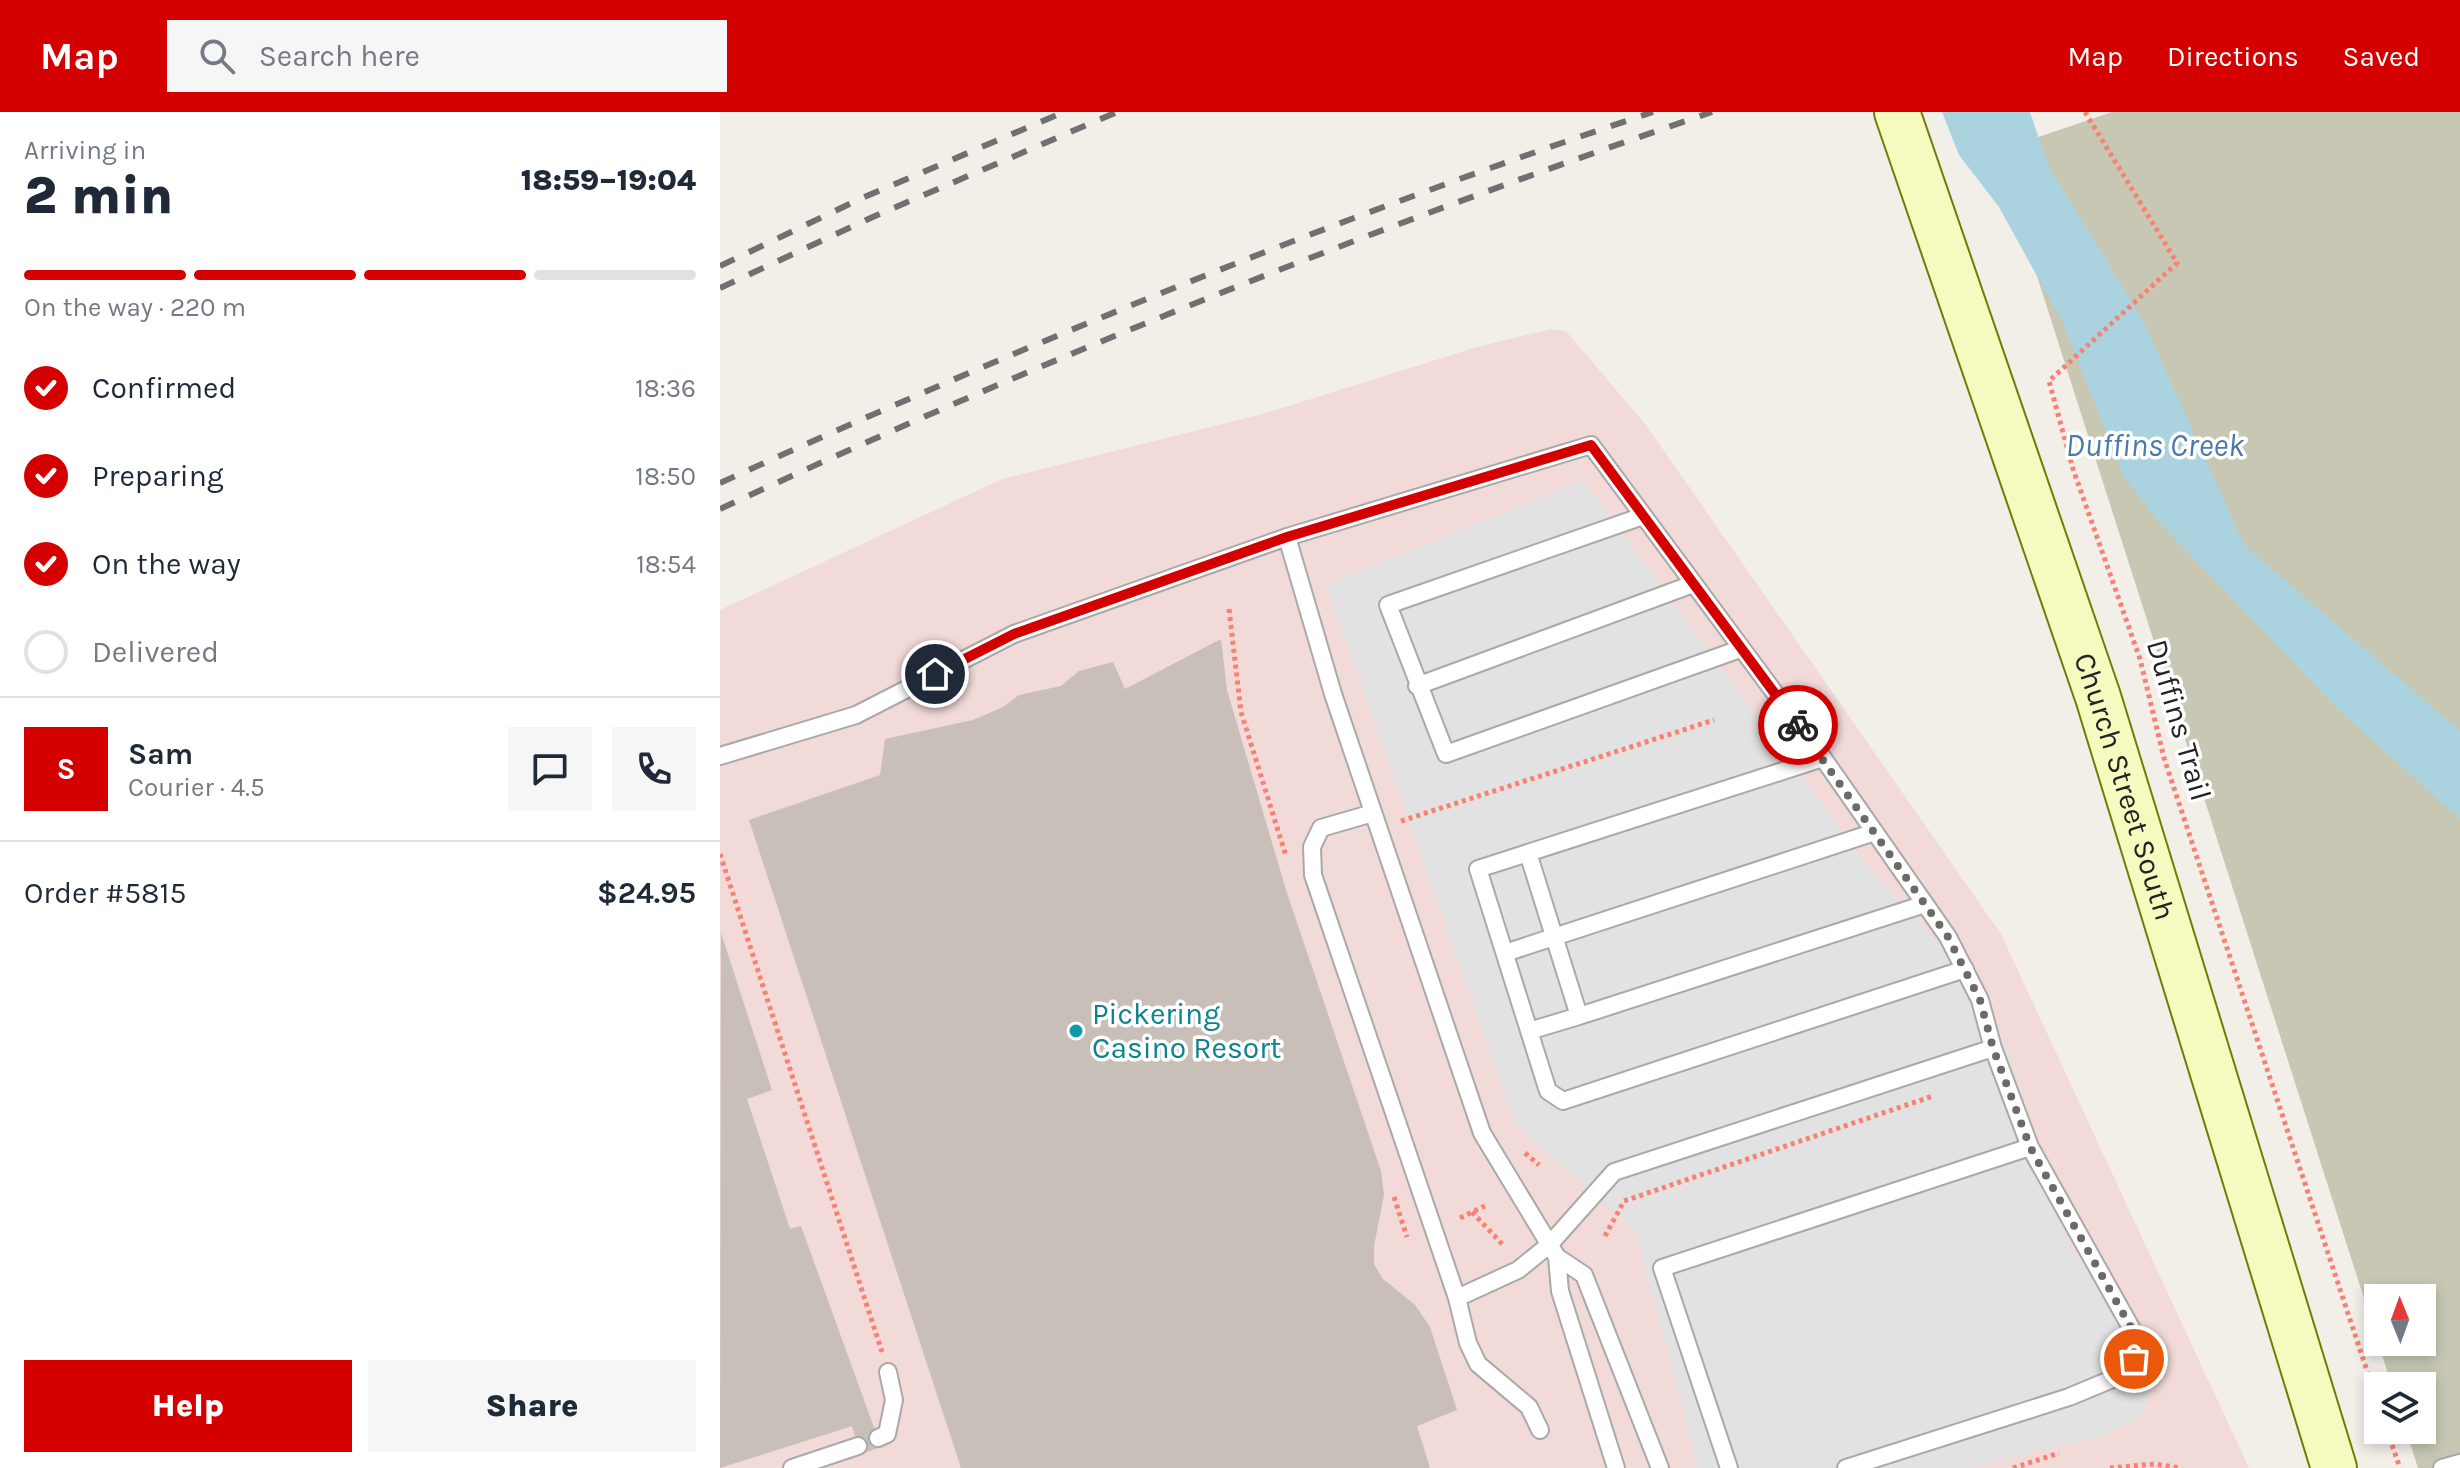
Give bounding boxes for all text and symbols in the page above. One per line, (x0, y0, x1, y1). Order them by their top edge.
search box (167, 20, 727, 92)
text: Map (40, 34, 119, 79)
icon: search (195, 34, 239, 78)
text: Search here (259, 38, 420, 74)
text: Map (2068, 40, 2123, 73)
text: Directions (2167, 40, 2299, 73)
text: Saved (2343, 40, 2420, 73)
text: Arriving in (24, 135, 146, 166)
text: 18:59–19:04 (521, 162, 696, 198)
text: 2 min (24, 165, 173, 226)
text: On the way · 220 m (24, 292, 246, 323)
icon: check (24, 366, 68, 410)
text: Confirmed (92, 370, 236, 406)
text: 18:36 (635, 373, 696, 404)
water label: Duffins Creek (2066, 427, 2245, 464)
icon: check (24, 454, 68, 498)
text: Preparing (92, 458, 224, 494)
text: 18:50 (635, 461, 696, 492)
icon: check (24, 542, 68, 586)
text: On the way (92, 546, 241, 582)
text: 18:54 (636, 549, 696, 580)
text: Delivered (92, 634, 219, 670)
street label: Duffins Trail (2139, 635, 2219, 805)
pin (901, 640, 969, 708)
street label: Church Street South (2066, 648, 2183, 924)
icon: home (913, 652, 957, 696)
courier (1758, 685, 1838, 765)
icon: bike (1776, 703, 1820, 747)
button: chat (508, 727, 592, 811)
button: phone (612, 727, 696, 811)
text: Sam (128, 736, 193, 772)
text: S (56, 751, 76, 787)
text: Courier · 4.5 (128, 772, 265, 803)
text: Order #5815 (24, 875, 186, 911)
text: $24.95 (597, 875, 696, 911)
place label: Pickering Casino Resort (1092, 996, 1281, 1066)
marker: Pickering Casino Resort (1067, 1022, 1085, 1040)
north arrow (2364, 1284, 2436, 1356)
map controls (2364, 1284, 2436, 1444)
pin (2100, 1325, 2168, 1393)
icon: bag (2112, 1337, 2156, 1381)
button: Help (24, 1360, 352, 1452)
button: Share (368, 1360, 696, 1452)
button: layers (2364, 1372, 2436, 1444)

